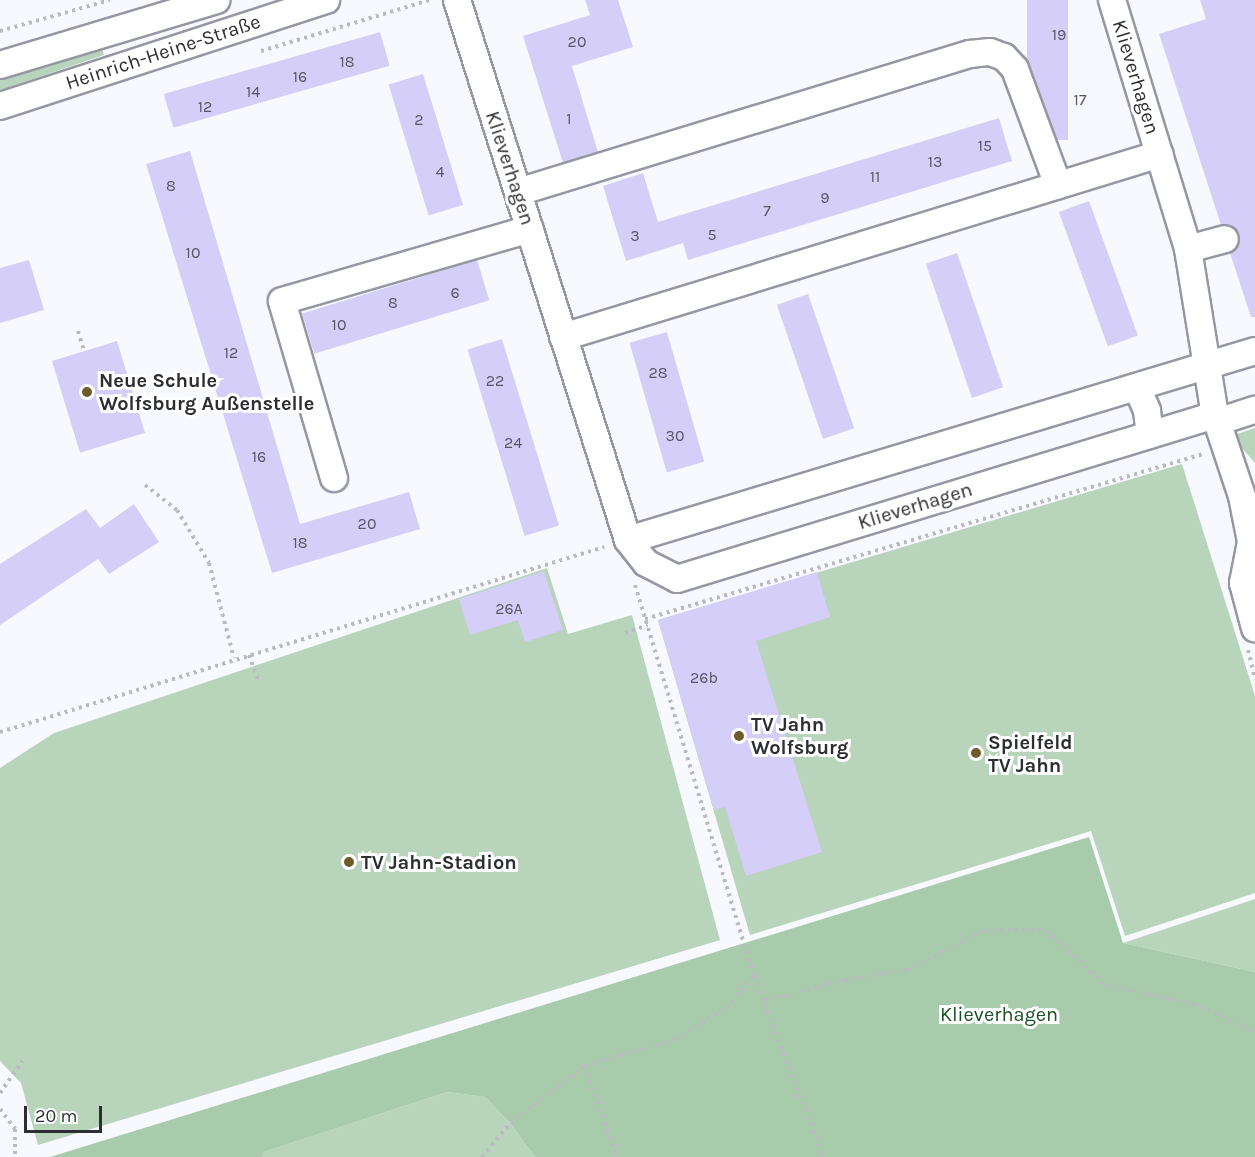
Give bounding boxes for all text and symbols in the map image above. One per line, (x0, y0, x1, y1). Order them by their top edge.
street label: Heinrich-Heine-Straße (63, 9, 263, 95)
street label: Klieverhagen (1107, 17, 1165, 137)
house number: 19 (1052, 25, 1066, 45)
house number: 20 (568, 32, 586, 52)
house number: 18 (339, 52, 355, 72)
house number: 16 (293, 67, 307, 87)
house number: 14 (246, 82, 260, 102)
house number: 17 (1074, 90, 1086, 110)
house number: 12 (198, 97, 212, 117)
street label: Klieverhagen (480, 108, 540, 228)
house number: 1 (566, 109, 572, 129)
house number: 2 (414, 110, 424, 130)
house number: 15 (978, 136, 992, 156)
house number: 13 (928, 152, 942, 172)
house number: 4 (436, 162, 444, 182)
house number: 11 (870, 167, 880, 187)
house number: 8 (166, 176, 176, 196)
house number: 9 (820, 188, 830, 208)
house number: 7 (763, 201, 771, 221)
house number: 5 (707, 225, 717, 245)
house number: 3 (630, 226, 640, 246)
house number: 10 (186, 243, 200, 263)
house number: 6 (450, 283, 460, 303)
house number: 8 (388, 293, 398, 313)
house number: 10 (332, 315, 346, 335)
house number: 12 (224, 343, 238, 363)
house number: 28 (648, 363, 668, 383)
place label: Neue Schule Wolfsburg Außenstelle (99, 368, 314, 415)
house number: 22 (486, 371, 504, 391)
marker: Neue Schule Wolfsburg Außenstelle (80, 385, 94, 399)
house number: 30 (666, 426, 684, 446)
house number: 24 (504, 433, 522, 453)
house number: 16 (252, 447, 266, 467)
street label: Klieverhagen (855, 477, 975, 535)
house number: 20 (358, 514, 376, 534)
house number: 18 (292, 533, 308, 553)
house number: 26A (495, 599, 523, 619)
house number: 26b (690, 668, 718, 688)
place label: TV Jahn Wolfsburg (751, 712, 848, 759)
marker: TV Jahn Wolfsburg (732, 729, 746, 743)
place label: Spielfeld TV Jahn (988, 730, 1073, 777)
marker: Spielfeld TV Jahn (969, 746, 983, 760)
place label: TV Jahn-Stadion (361, 850, 517, 874)
marker: TV Jahn-Stadion (342, 855, 356, 869)
park label: Klieverhagen (940, 1002, 1058, 1026)
scale bar (27, 1094, 105, 1132)
text: 20 m (35, 1105, 77, 1127)

